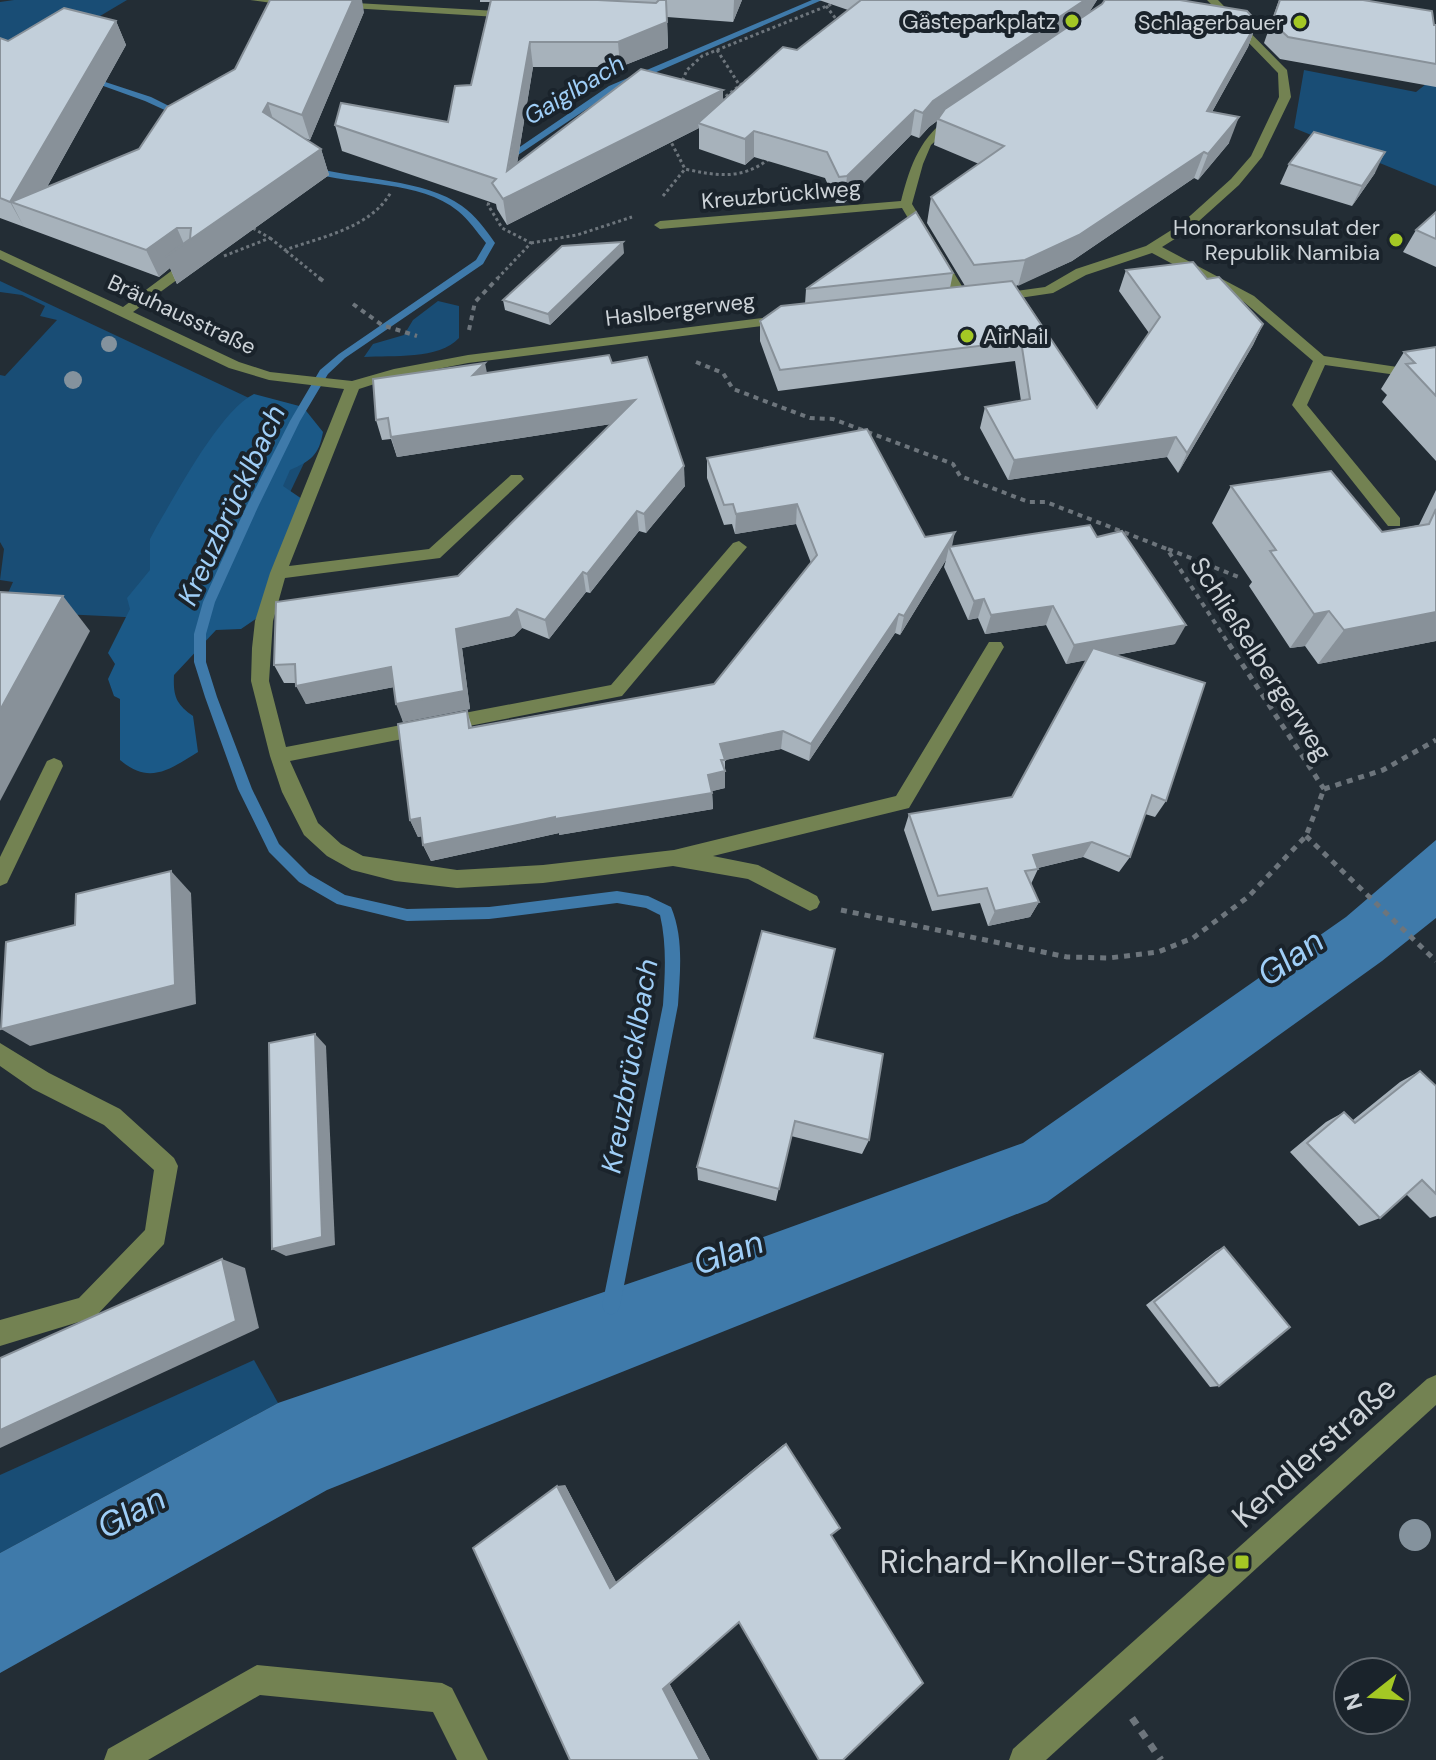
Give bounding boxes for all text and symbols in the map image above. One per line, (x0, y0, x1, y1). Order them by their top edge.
place label: Gästeparkplatz (902, 7, 1056, 36)
place label: Schlagerbauer (1138, 8, 1284, 37)
marker: Gästeparkplatz (1063, 12, 1081, 30)
marker: Schlagerbauer (1291, 13, 1309, 31)
water label: Gaiglbach (518, 48, 630, 132)
street label: Kreuzbrücklweg (700, 173, 862, 216)
place label: Honorarkonsulat der Republik Namibia (1173, 213, 1380, 267)
marker: Honorarkonsulat der Republik Namibia (1387, 231, 1405, 249)
street label: Bräuhausstraße (103, 267, 261, 361)
street label: Haslbergerweg (604, 286, 757, 333)
place label: AirNail (983, 322, 1048, 351)
marker: AirNail (958, 327, 976, 345)
water label: Kreuzbrücklbach (169, 399, 294, 611)
street label: Schließelbergerweg (1182, 551, 1340, 767)
water label: Glan (1248, 918, 1333, 996)
water label: Kreuzbrücklbach (592, 956, 667, 1176)
water label: Glan (687, 1219, 770, 1286)
street label: Kendlerstraße (1223, 1367, 1405, 1537)
water label: Glan (89, 1476, 173, 1549)
place label: Richard-Knoller-Straße (880, 1541, 1226, 1583)
marker: Richard-Knoller-Straße (1233, 1553, 1251, 1571)
north arrow (1332, 1656, 1412, 1736)
text: N (1337, 1690, 1370, 1714)

